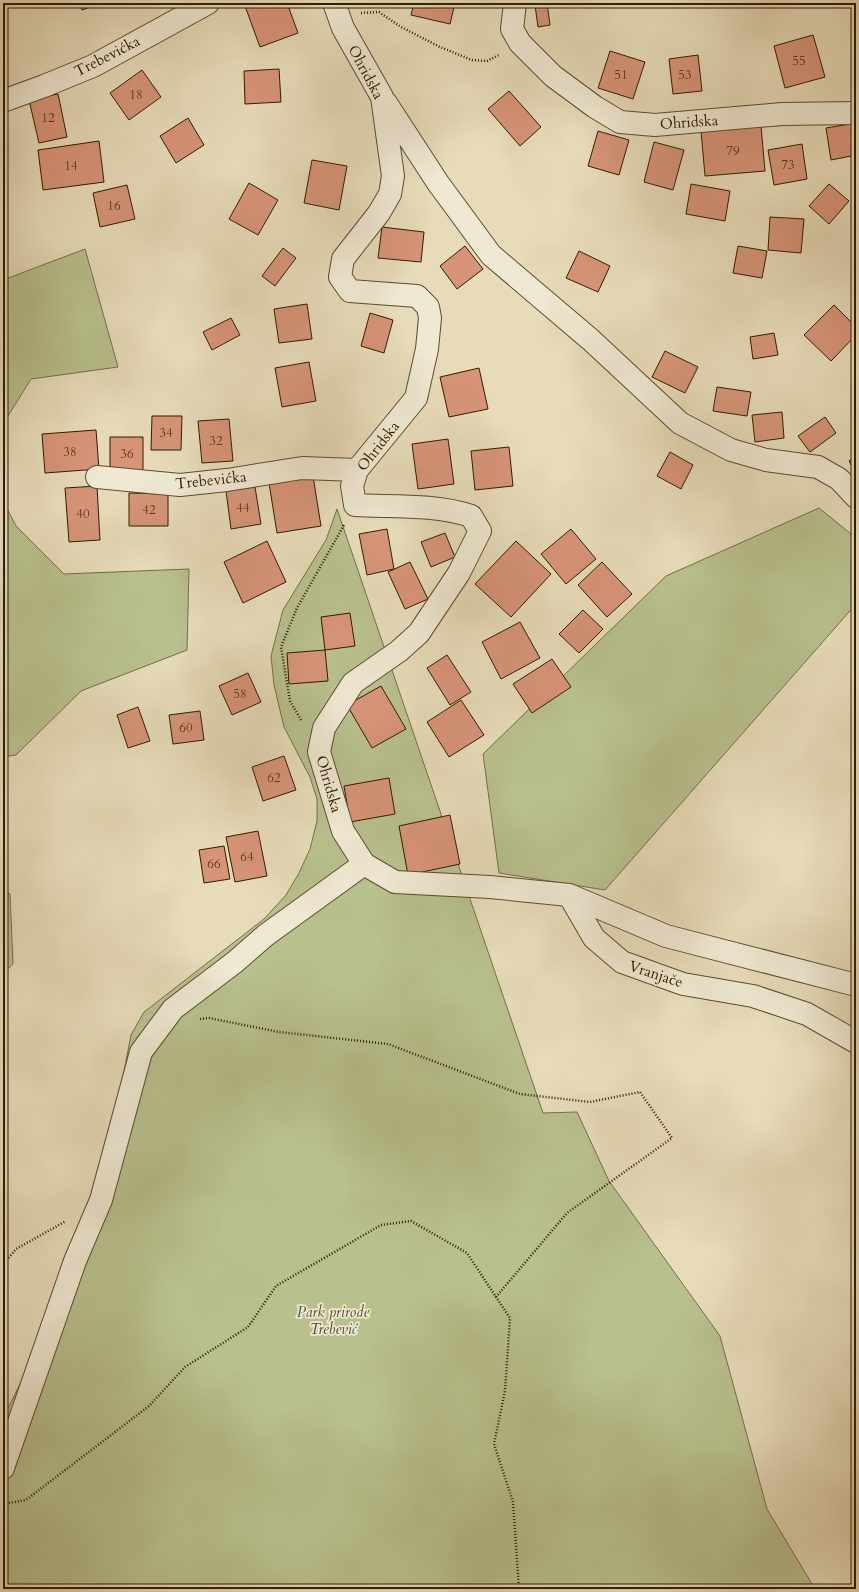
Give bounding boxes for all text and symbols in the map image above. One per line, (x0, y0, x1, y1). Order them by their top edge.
street label: Trebevićka (71, 31, 144, 81)
street label: Ohridska (343, 42, 389, 103)
house number: 55 (792, 52, 806, 70)
house number: 51 (614, 66, 628, 84)
house number: 53 (678, 66, 692, 84)
house number: 18 (129, 86, 143, 104)
house number: 12 (41, 109, 55, 127)
street label: Ohridska (659, 110, 719, 134)
house number: 79 (726, 142, 740, 160)
house number: 73 (781, 156, 795, 174)
house number: 14 (64, 157, 78, 175)
house number: 16 (107, 197, 121, 215)
street label: Ohridska (352, 416, 404, 475)
house number: 34 (159, 424, 173, 442)
house number: 32 (209, 432, 223, 450)
house number: 38 (63, 443, 77, 461)
house number: 36 (120, 445, 134, 463)
street label: Trebevićka (174, 466, 248, 494)
house number: 44 (236, 499, 250, 517)
house number: 42 (142, 501, 156, 519)
house number: 40 (76, 505, 90, 523)
house number: 58 (233, 685, 247, 703)
house number: 60 (179, 719, 193, 737)
street label: Ohridska (311, 753, 347, 815)
house number: 62 (267, 769, 281, 787)
house number: 64 (240, 848, 254, 866)
house number: 66 (207, 855, 221, 873)
street label: Vranjače (626, 956, 686, 992)
park label: Park prirode Trebević (297, 1302, 369, 1339)

